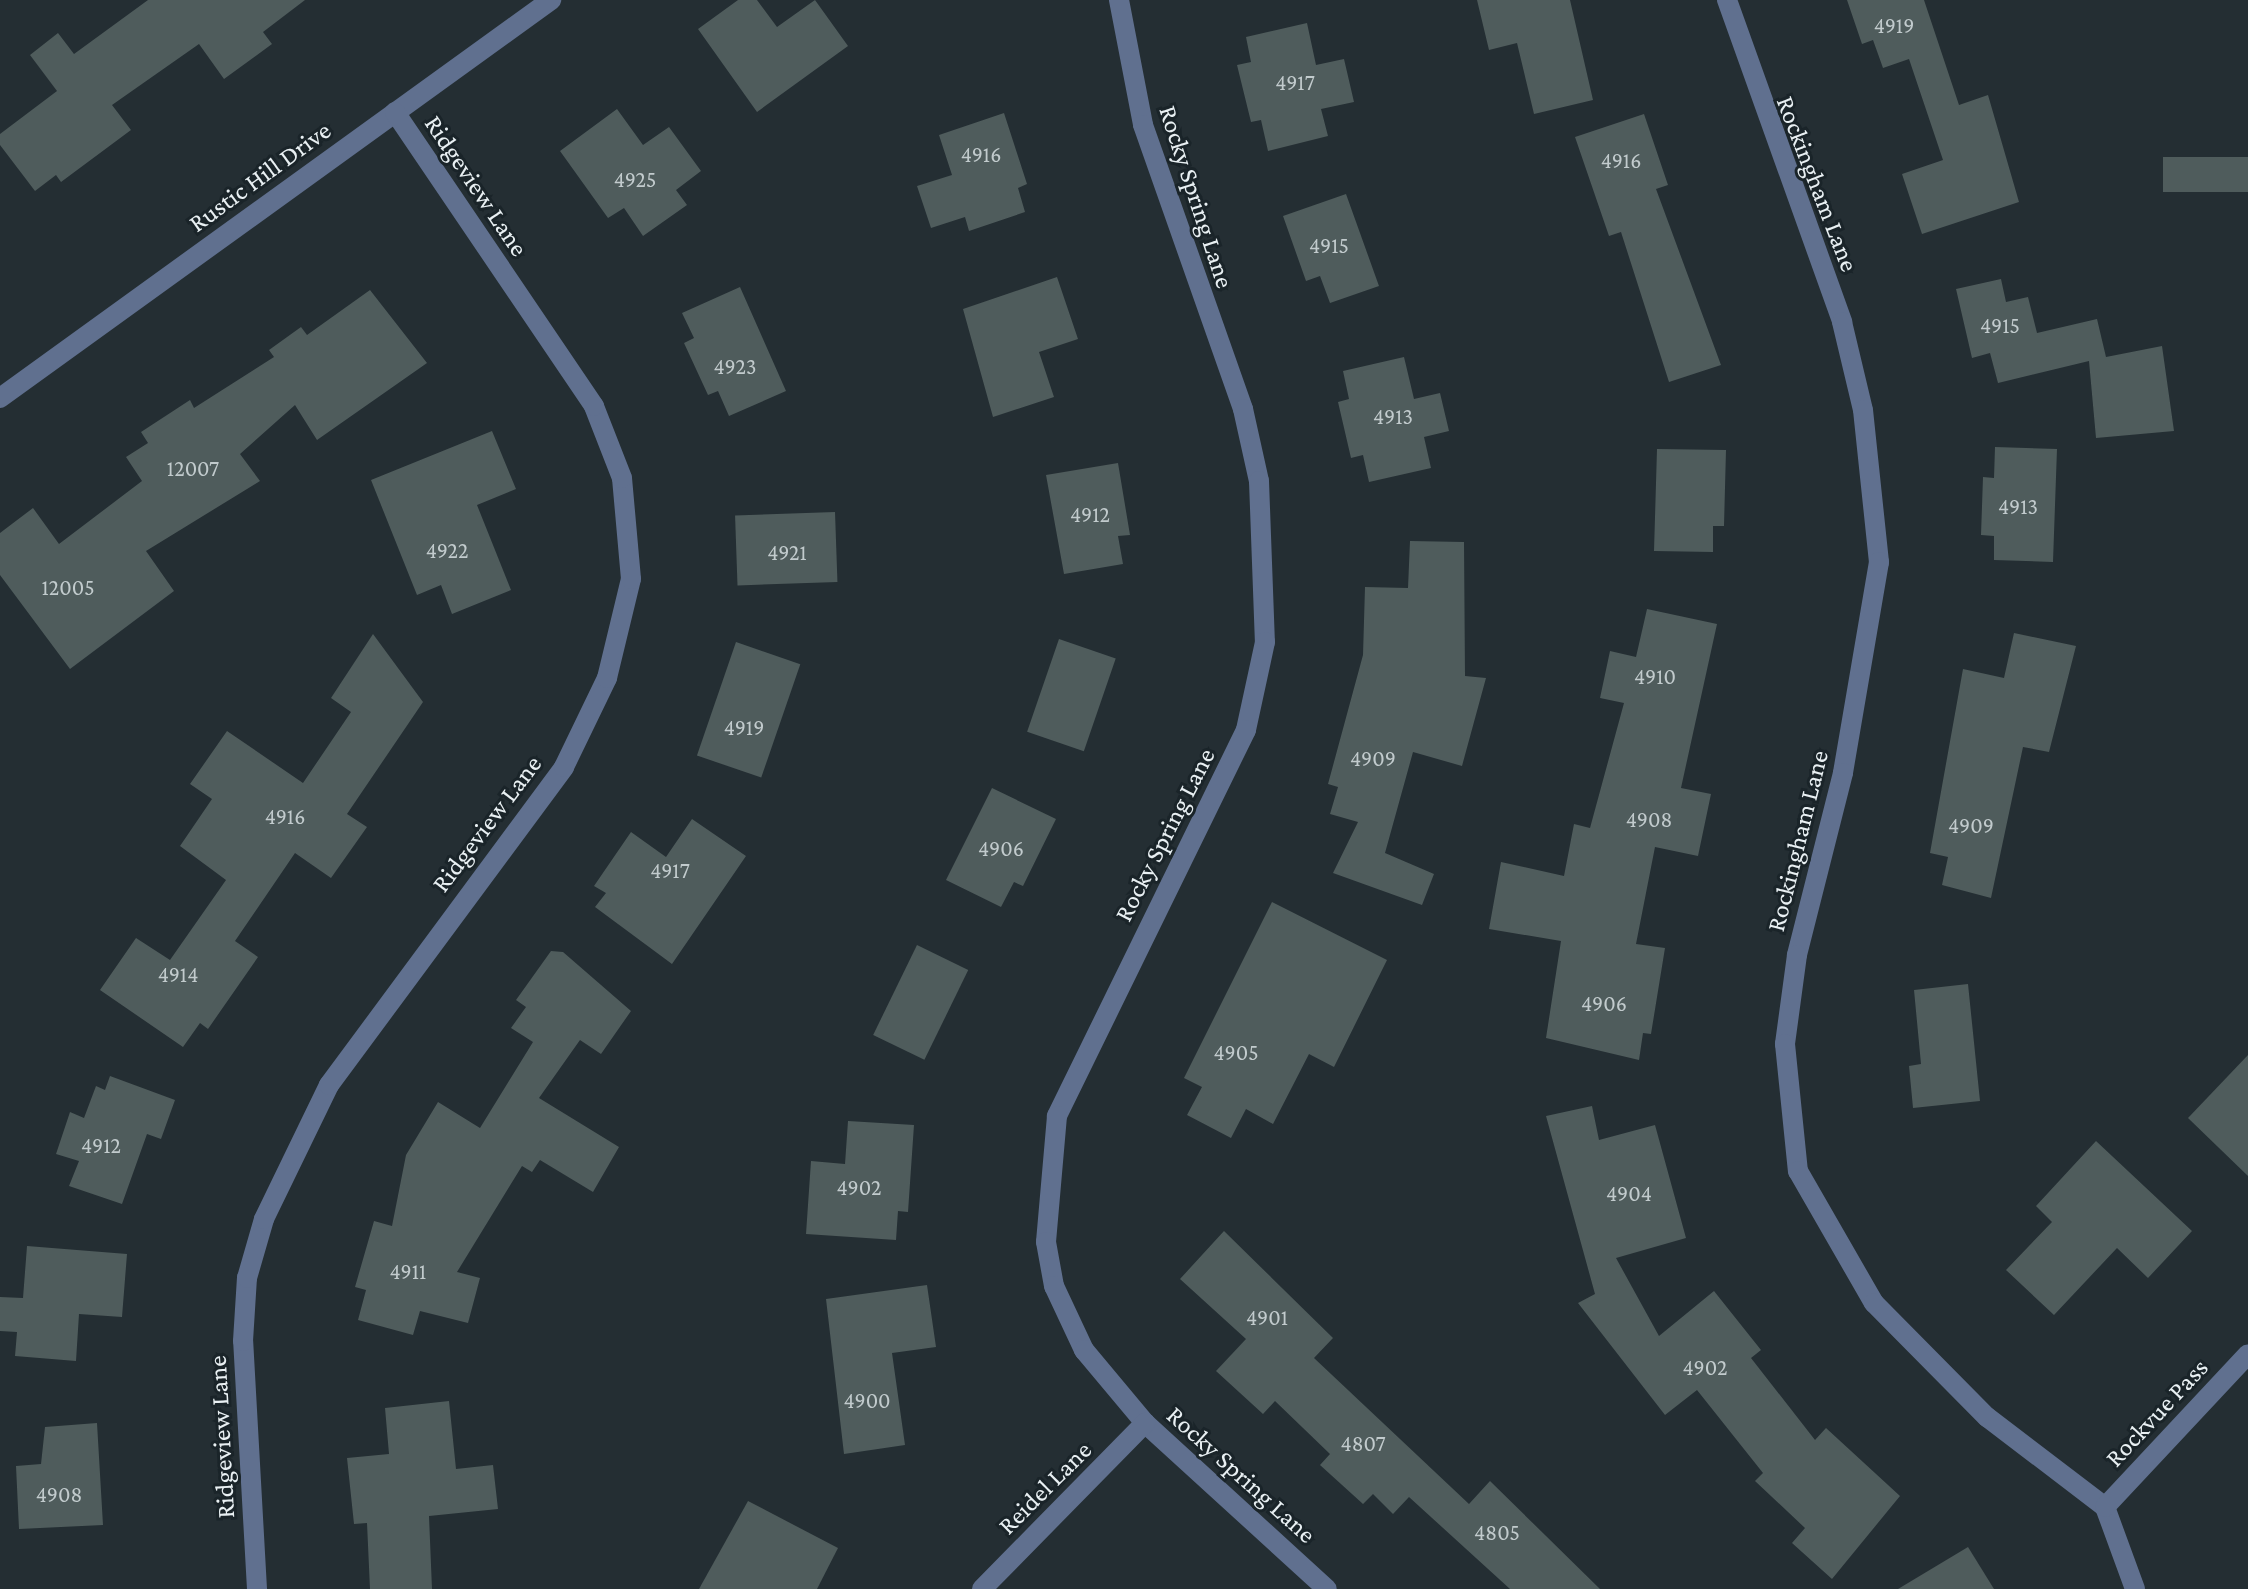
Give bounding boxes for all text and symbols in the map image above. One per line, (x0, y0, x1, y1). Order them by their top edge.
house number: 4919 (1874, 13, 1914, 39)
house number: 4917 (1275, 70, 1315, 96)
street label: Rockingham Lane (1769, 92, 1865, 276)
street label: Rocky Spring Lane (1152, 102, 1240, 292)
street label: Ridgeview Lane (417, 110, 535, 262)
street label: Rustic Hill Drive (183, 115, 337, 239)
house number: 4916 (961, 142, 1001, 168)
house number: 4916 (1601, 148, 1641, 174)
house number: 4925 (614, 167, 656, 193)
house number: 4915 (1309, 233, 1349, 259)
house number: 4915 (1980, 313, 2020, 339)
house number: 4923 (714, 354, 756, 380)
house number: 4913 (1373, 404, 1413, 430)
house number: 12007 (167, 456, 219, 482)
house number: 4913 (1998, 494, 2038, 520)
house number: 4912 (1070, 502, 1110, 528)
house number: 4922 (426, 538, 468, 564)
house number: 4921 (767, 540, 807, 566)
house number: 12005 (41, 575, 95, 601)
house number: 4910 (1634, 664, 1676, 690)
house number: 4919 (724, 715, 764, 741)
street label: Rocky Spring Lane (1108, 743, 1222, 927)
house number: 4909 (1350, 746, 1396, 772)
street label: Rockingham Lane (1760, 747, 1836, 935)
street label: Ridgeview Lane (425, 749, 549, 899)
house number: 4916 (265, 804, 305, 830)
house number: 4908 (1626, 807, 1672, 833)
house number: 4909 (1948, 813, 1994, 839)
house number: 4906 (978, 836, 1024, 862)
house number: 4917 (650, 858, 690, 884)
house number: 4914 (158, 962, 198, 988)
house number: 4906 (1581, 991, 1627, 1017)
house number: 4905 (1213, 1040, 1259, 1066)
house number: 4912 (81, 1133, 121, 1159)
house number: 4902 (837, 1175, 881, 1201)
house number: 4904 (1606, 1181, 1652, 1207)
house number: 4911 (390, 1259, 426, 1285)
house number: 4901 (1246, 1305, 1288, 1331)
street label: Rockvue Pass (2099, 1352, 2215, 1474)
street label: Ridgeview Lane (202, 1355, 242, 1519)
house number: 4902 (1683, 1355, 1727, 1381)
house number: 4900 (843, 1388, 891, 1414)
street label: Rocky Spring Lane (1160, 1400, 1322, 1550)
house number: 4807 (1340, 1431, 1386, 1457)
street label: Reidel Lane (992, 1435, 1098, 1541)
house number: 4908 (36, 1482, 82, 1508)
house number: 4805 (1474, 1520, 1520, 1546)

